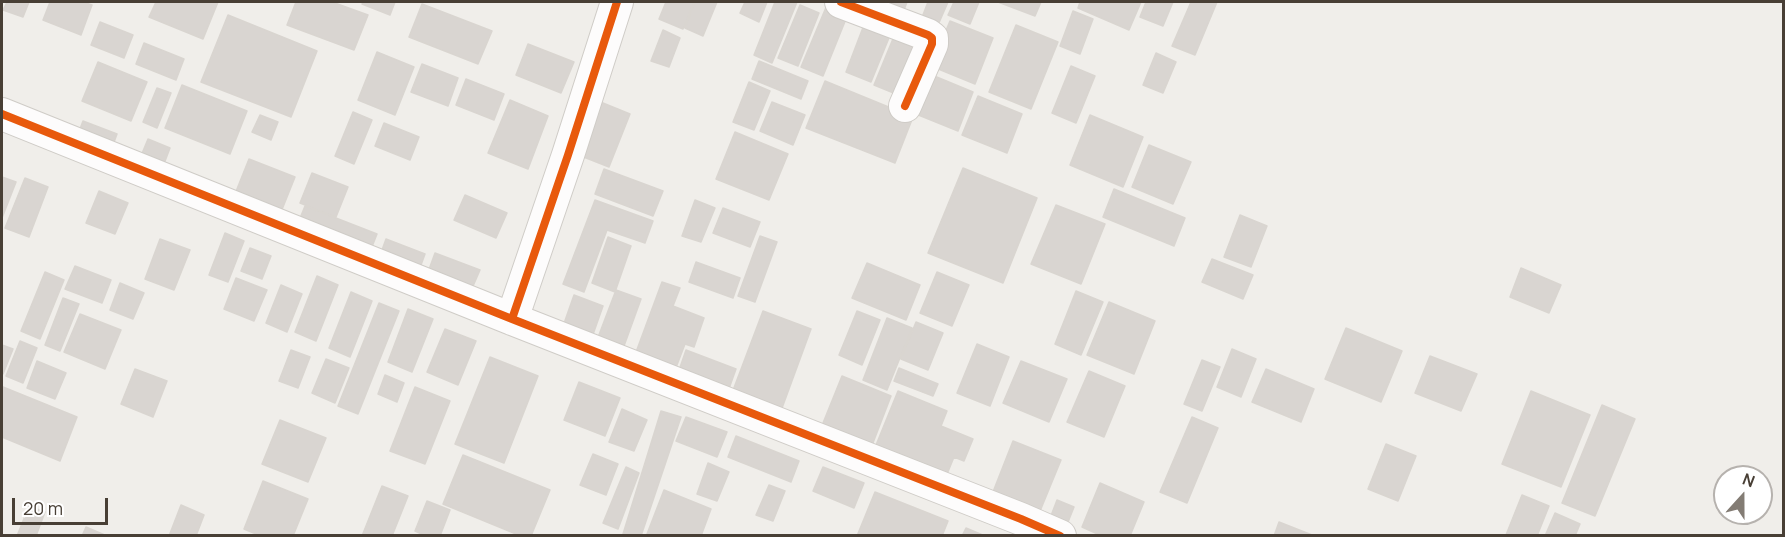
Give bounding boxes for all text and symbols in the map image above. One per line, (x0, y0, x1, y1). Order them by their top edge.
north arrow (1713, 465, 1773, 525)
text: N (1739, 468, 1758, 492)
scale bar (15, 486, 111, 524)
text: 20 m (23, 496, 63, 520)

